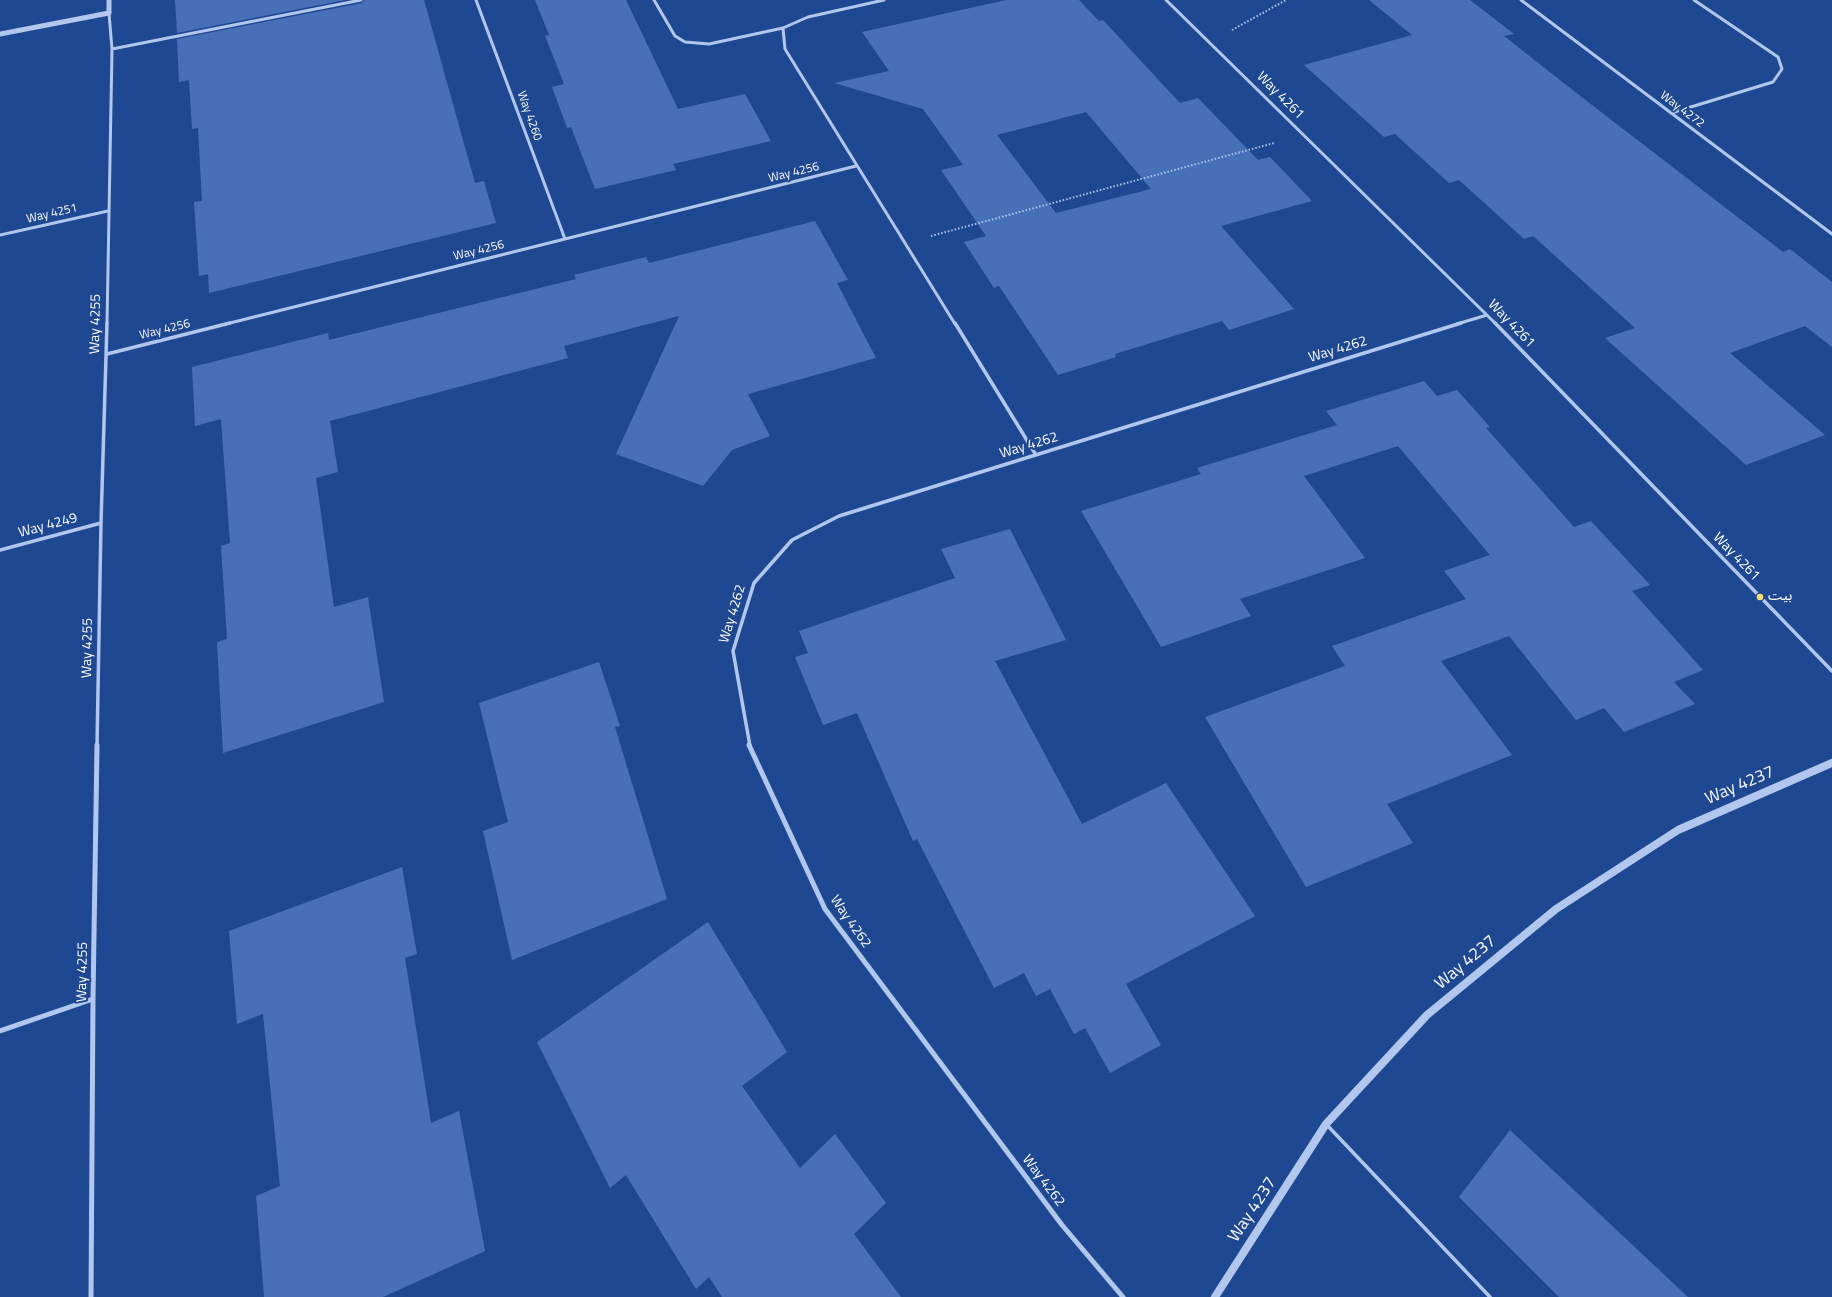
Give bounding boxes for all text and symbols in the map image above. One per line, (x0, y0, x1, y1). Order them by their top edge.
street label: Way 4261 (1253, 69, 1307, 123)
street label: Way 4260 (513, 89, 545, 143)
street label: Way 4272 (1657, 89, 1707, 131)
street label: Way 4256 (767, 160, 821, 186)
street label: Way 4251 (25, 201, 79, 227)
street label: Way 4256 (452, 238, 506, 264)
street label: Way 4255 (87, 294, 105, 354)
street label: Way 4261 (1484, 296, 1538, 352)
street label: Way 4256 (138, 317, 192, 343)
street label: Way 4262 (1307, 333, 1369, 367)
street label: Way 4262 (998, 429, 1060, 463)
street label: Way 4249 (17, 510, 79, 542)
street label: Way 4261 (1709, 529, 1763, 585)
street label: Way 4262 (716, 583, 750, 645)
place label: بيت (1768, 589, 1792, 605)
marker: بيت (1755, 592, 1765, 602)
street label: Way 4255 (79, 618, 97, 678)
street label: Way 4237 (1702, 762, 1778, 810)
street label: Way 4262 (826, 892, 874, 952)
street label: Way 4237 (1431, 932, 1501, 994)
street label: Way 4255 (74, 942, 92, 1002)
street label: Way 4262 (1018, 1152, 1068, 1210)
street label: Way 4237 (1224, 1174, 1282, 1246)

